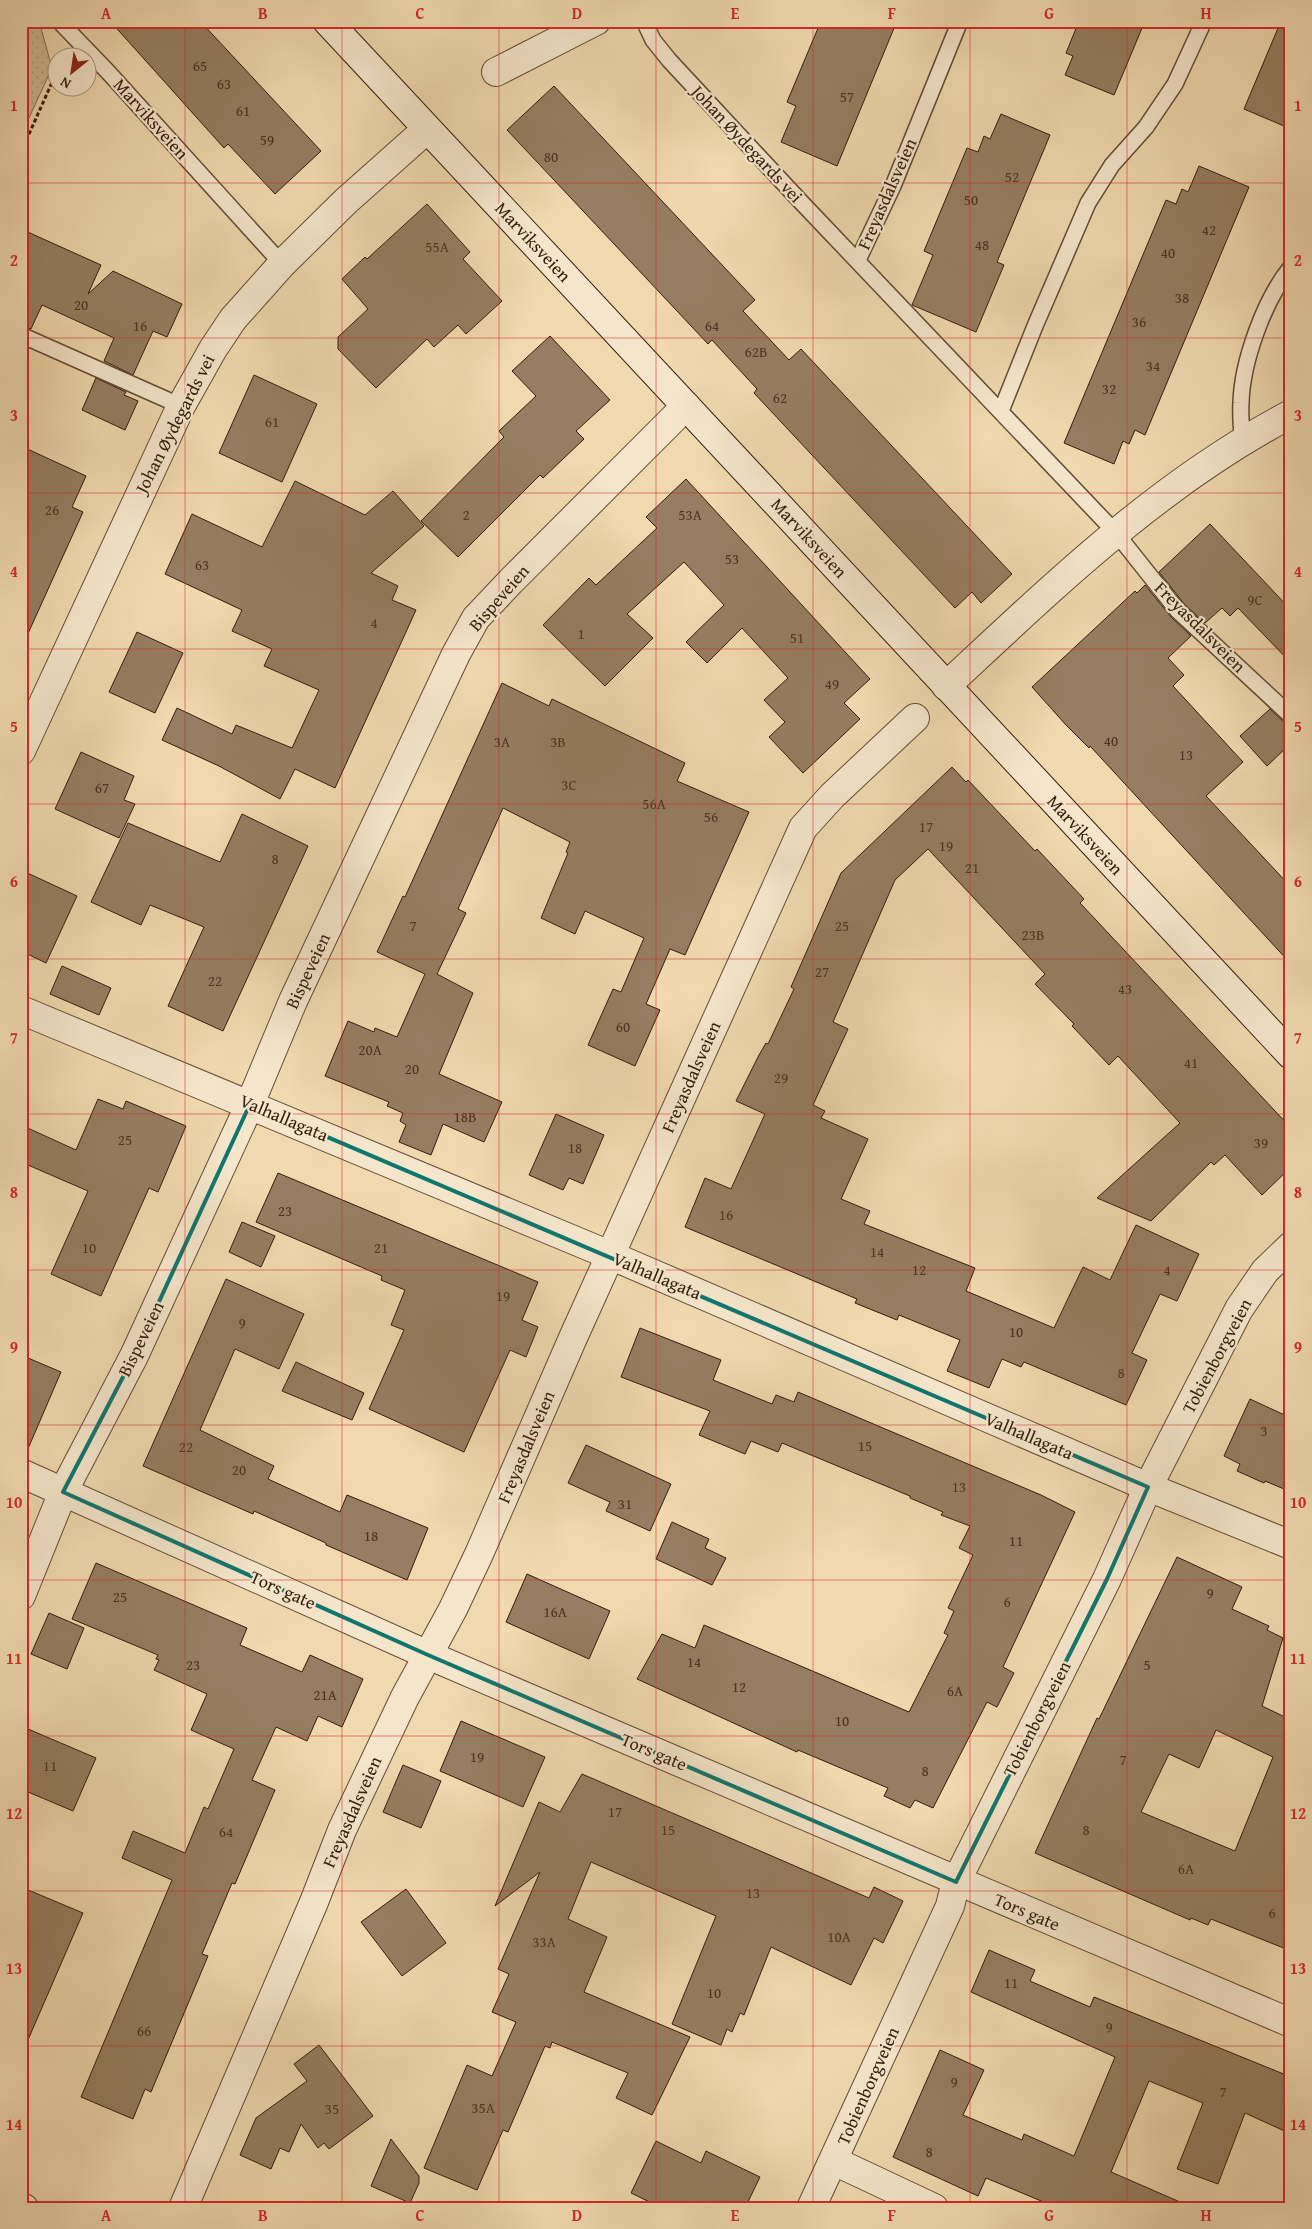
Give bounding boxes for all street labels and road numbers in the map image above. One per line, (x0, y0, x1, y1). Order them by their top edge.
street label: Marviksveien (107, 72, 195, 165)
street label: Johan Øydegards vei (684, 77, 809, 209)
street label: Freyasdalsveien (850, 134, 923, 254)
street label: Marviksveien (489, 195, 578, 288)
street label: Johan Øydegards vei (127, 350, 221, 500)
street label: Marviksveien (765, 491, 854, 584)
street label: Bispeveien (462, 558, 535, 637)
street label: Freyasdalsveien (1149, 575, 1252, 678)
street label: Marviksveien (1041, 788, 1130, 881)
street label: Bispeveien (278, 928, 337, 1013)
street label: Freyasdalsveien (654, 1017, 727, 1137)
street label: Valhallagata (236, 1087, 333, 1148)
street label: Valhallagata (609, 1245, 706, 1306)
street label: Tobienborgveien (1175, 1293, 1258, 1418)
street label: Bispeveien (111, 1296, 170, 1381)
street label: Freyasdalsveien (490, 1386, 561, 1507)
street label: Valhallagata (981, 1405, 1078, 1466)
street label: Tors gate (246, 1563, 320, 1616)
street label: Tobienborgveien (996, 1656, 1077, 1781)
street label: Tors gate (617, 1726, 691, 1778)
street label: Freyasdalsveien (315, 1752, 388, 1872)
street label: Tors gate (990, 1886, 1064, 1938)
street label: Tobienborgveien (829, 2022, 906, 2149)

